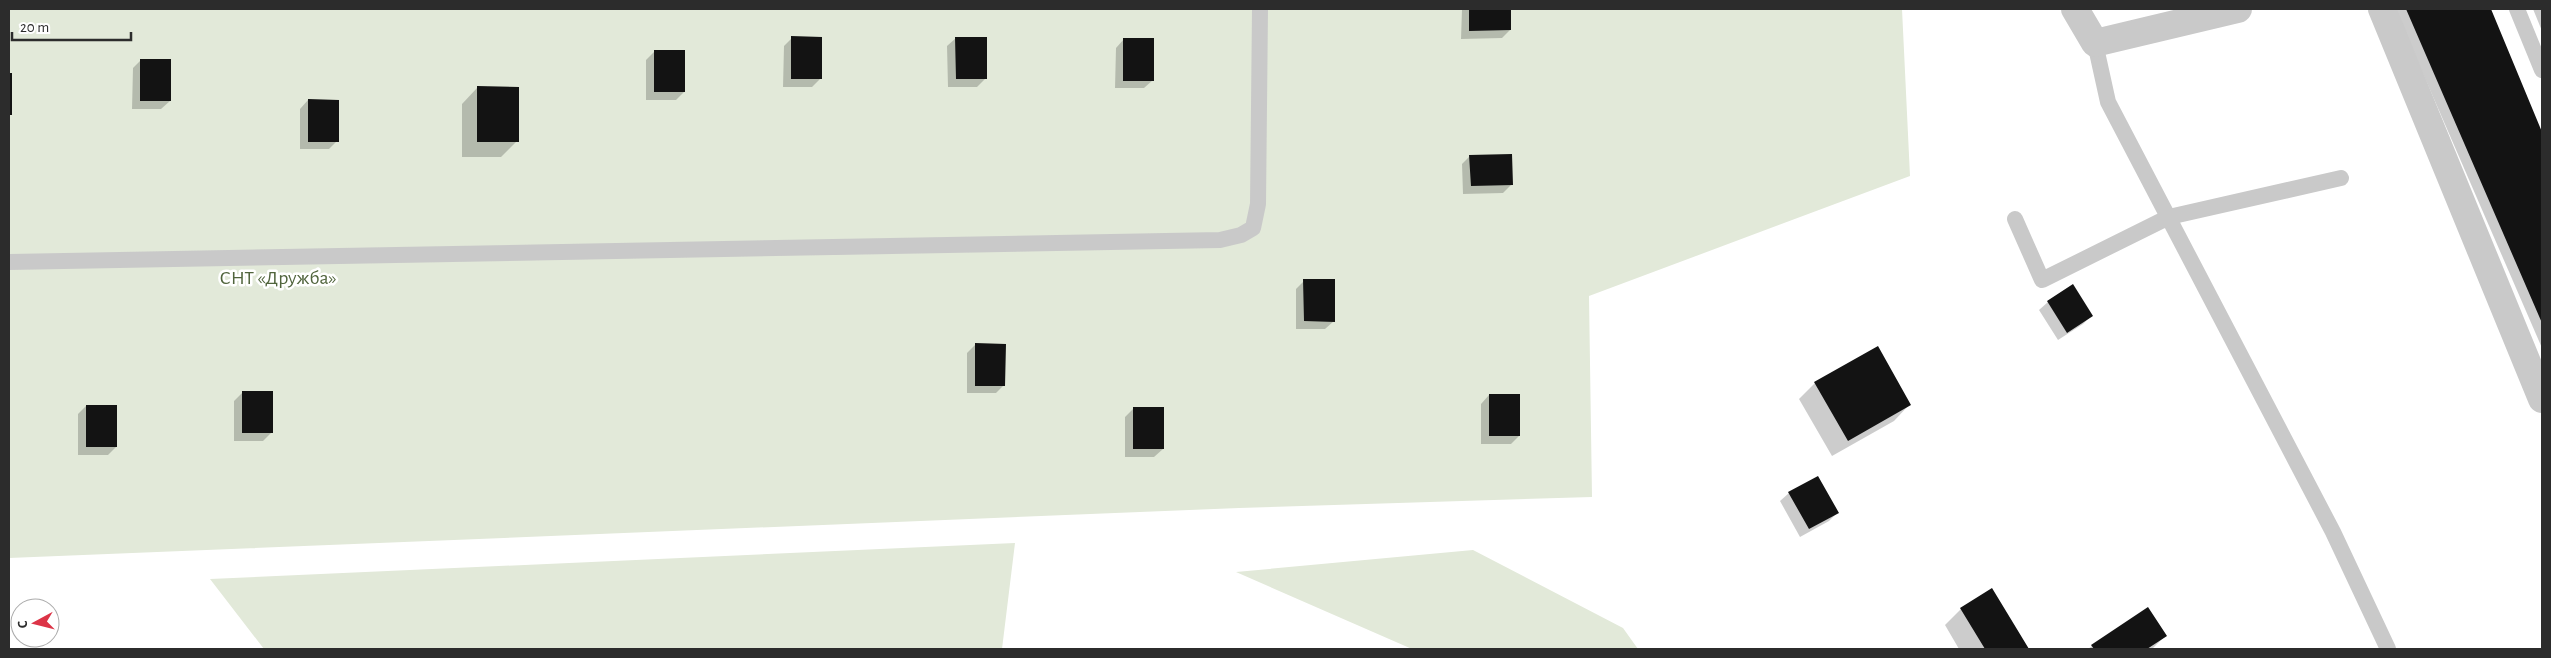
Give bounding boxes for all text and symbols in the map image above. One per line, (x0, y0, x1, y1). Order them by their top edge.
scale bar (12, 10, 131, 42)
text: 20 m (20, 20, 49, 35)
park label: СНТ «Дружба» (219, 268, 337, 288)
north arrow (10, 598, 60, 648)
text: С (16, 620, 31, 629)

